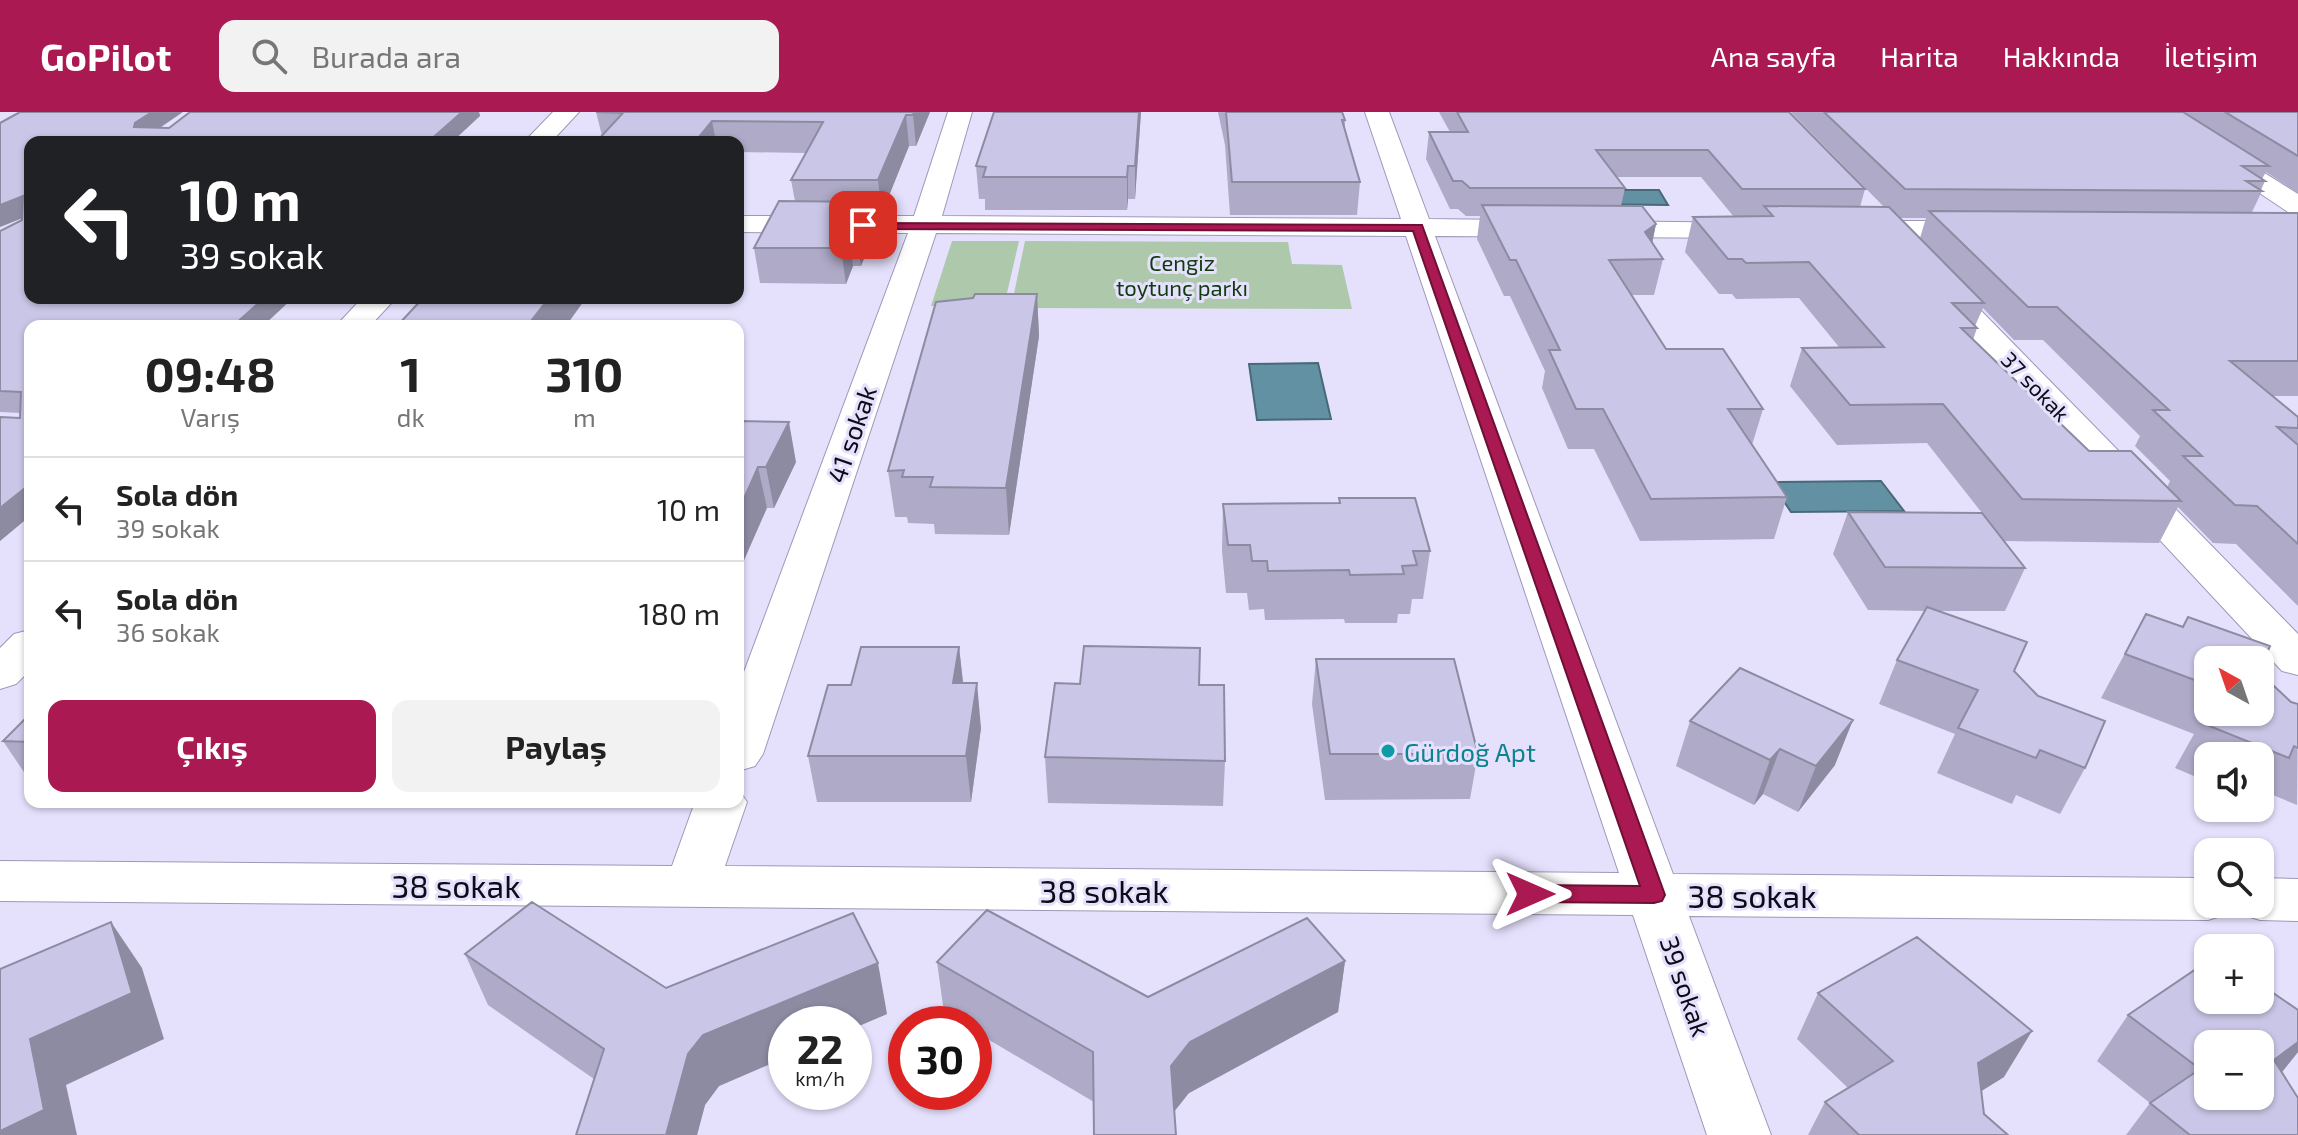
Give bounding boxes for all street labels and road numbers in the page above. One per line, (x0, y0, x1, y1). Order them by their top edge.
street label: 37 sokak (1997, 346, 2075, 426)
street label: 41 sokak (820, 381, 882, 487)
street label: 38 sokak (392, 866, 520, 904)
street label: 38 sokak (1040, 871, 1168, 909)
street label: 38 sokak (1688, 876, 1816, 914)
street label: 39 sokak (1654, 932, 1718, 1040)

